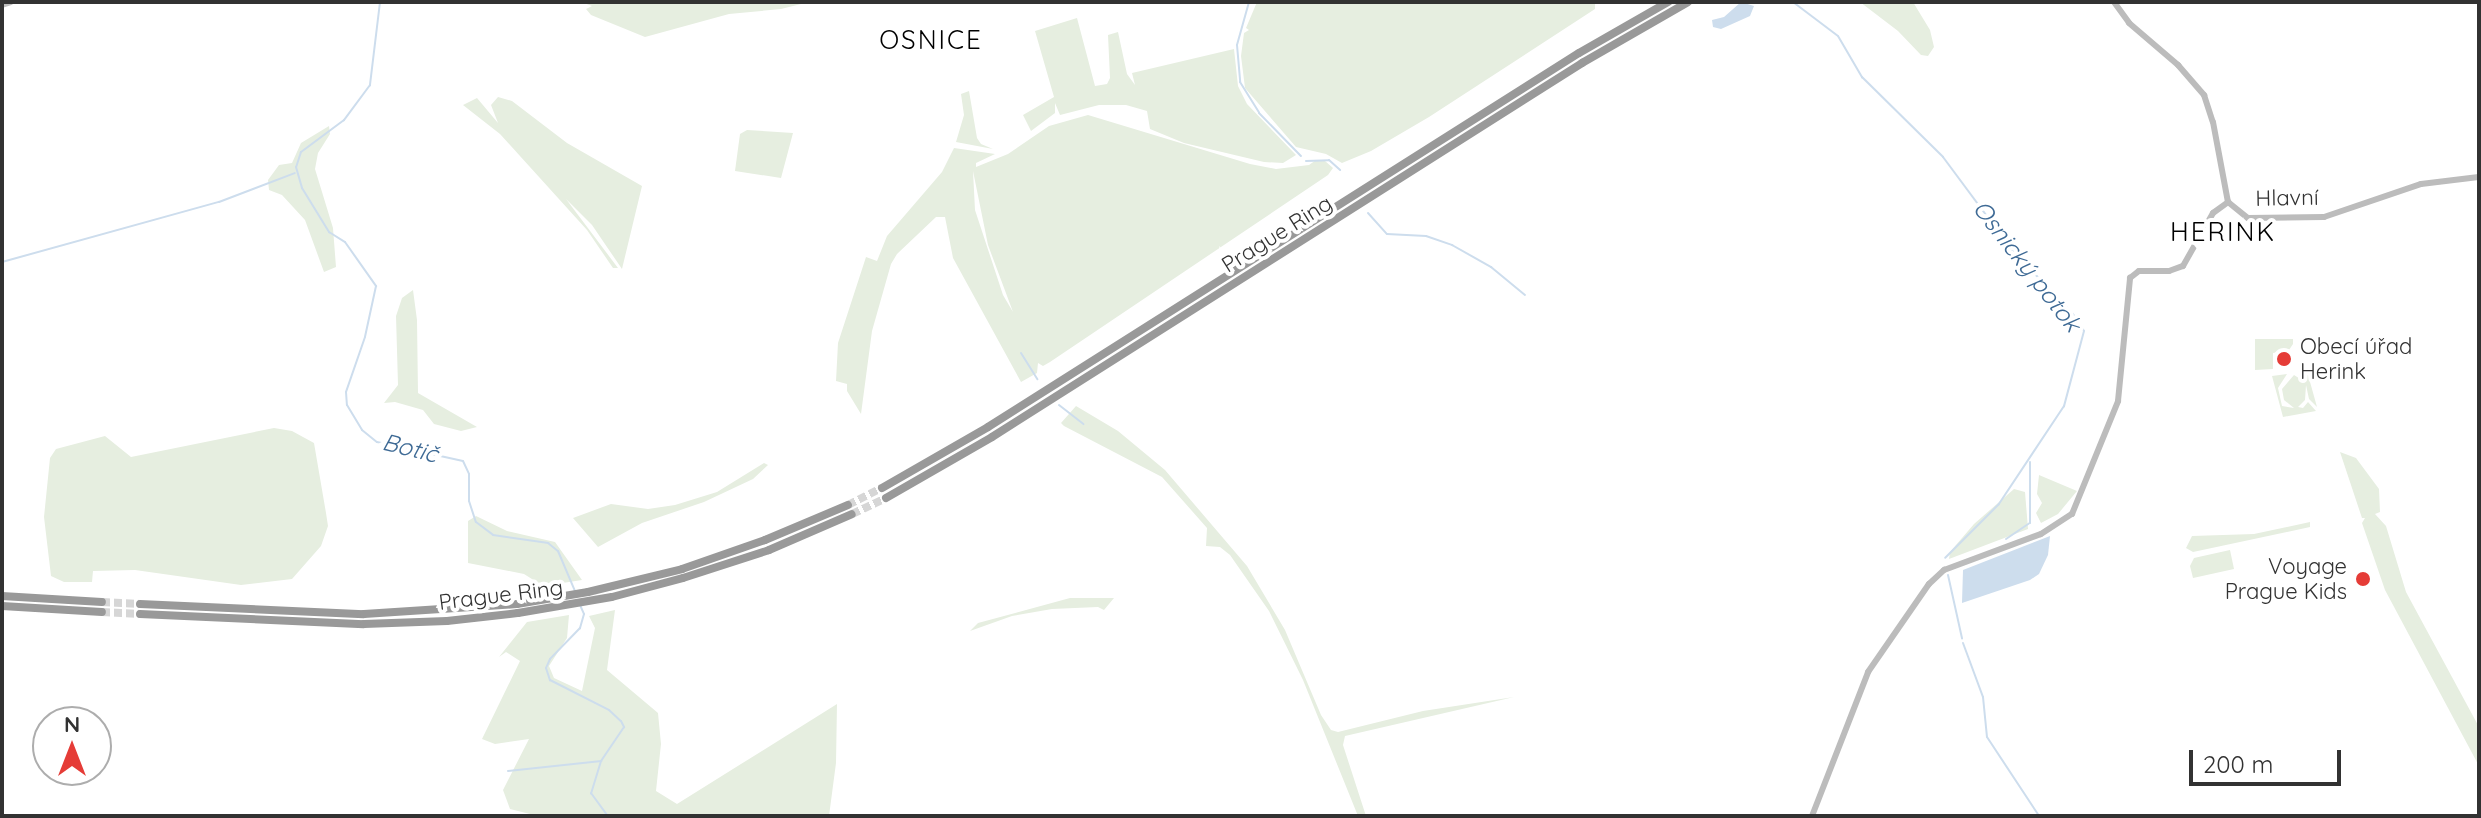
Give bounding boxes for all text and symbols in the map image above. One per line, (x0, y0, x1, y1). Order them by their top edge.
district label: OSNICE (879, 24, 983, 56)
street label: Hlavní (2255, 184, 2319, 212)
street label: Prague Ring (1217, 190, 1337, 278)
water label: Osnický potok (1967, 195, 2087, 337)
district label: HERINK (2170, 216, 2276, 248)
place label: Obecí úřad Herink (2300, 333, 2412, 384)
marker: Obecí úřad Herink (2275, 350, 2293, 368)
water label: Botič (379, 427, 441, 469)
place label: Voyage Prague Kids (2225, 553, 2347, 604)
marker: Voyage Prague Kids (2354, 570, 2372, 588)
street label: Prague Ring (437, 574, 565, 616)
north arrow (32, 706, 112, 786)
text: N (64, 710, 80, 738)
scale bar (2193, 734, 2345, 784)
text: 200 m (2203, 749, 2273, 779)

